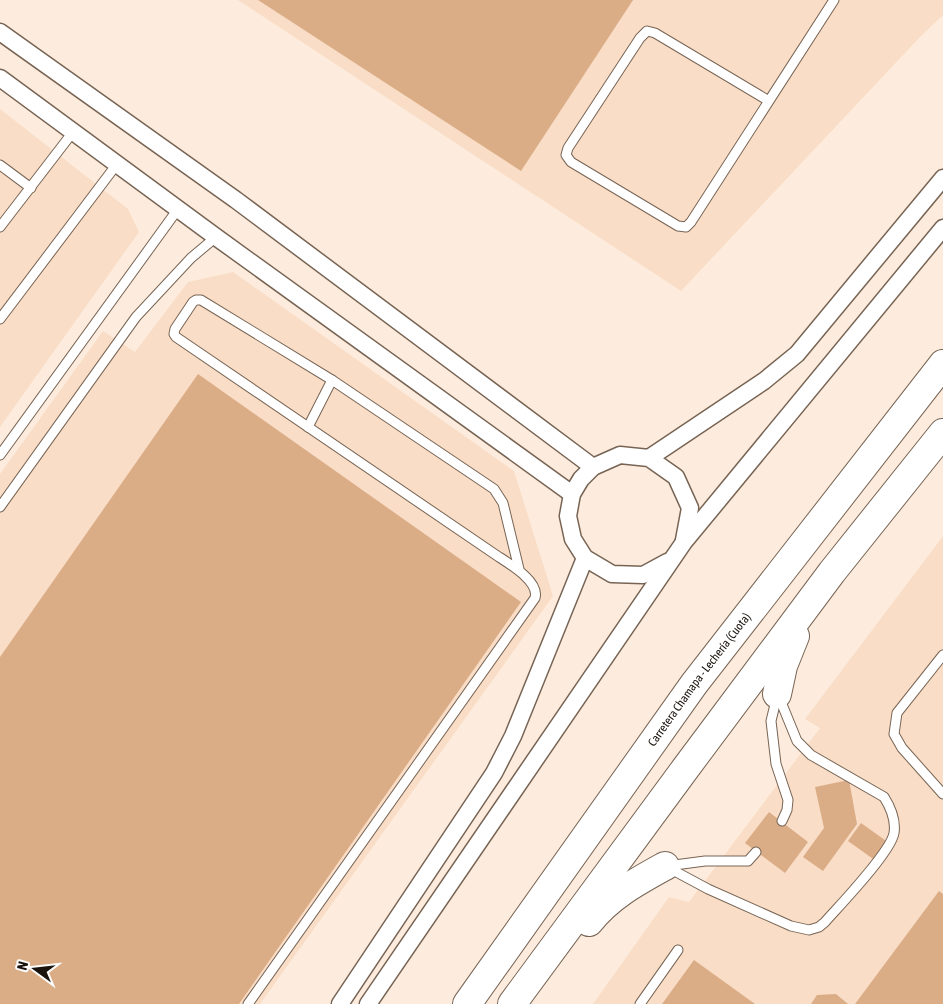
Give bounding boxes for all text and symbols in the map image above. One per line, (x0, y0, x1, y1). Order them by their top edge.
street label: Carretera Chamapa - Lechería (Cuota) (645, 610, 754, 749)
north arrow (10, 944, 60, 994)
text: N (14, 960, 31, 972)

